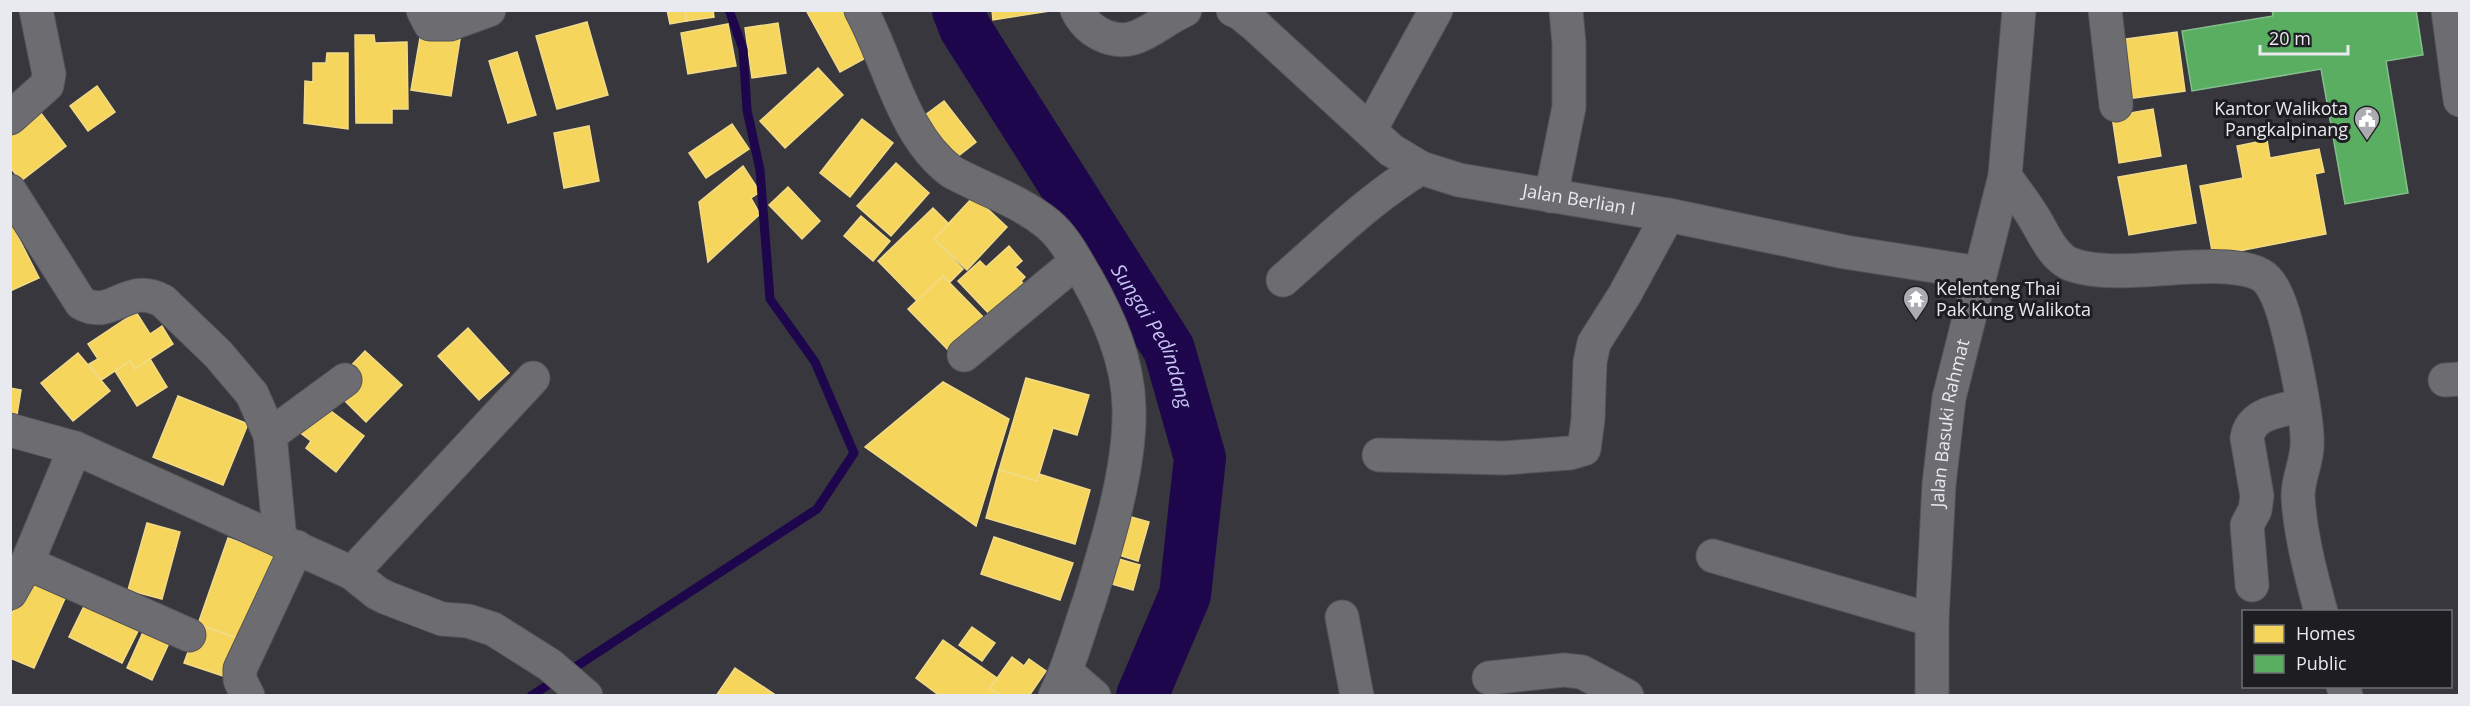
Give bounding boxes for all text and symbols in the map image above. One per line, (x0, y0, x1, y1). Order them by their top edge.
scale bar (2260, 18, 2348, 56)
text: 20 m (2269, 26, 2311, 50)
place label: Kantor Walikota Pangkalpinang (2214, 96, 2348, 141)
public building icon: Kantor Walikota Pangkalpinang (2352, 104, 2382, 142)
street label: Jalan Berlian I (1519, 178, 1637, 220)
water label: Sungai Pedindang (1105, 259, 1199, 412)
place label: Kelenteng Thai Pak Kung Walikota (1936, 276, 2091, 321)
temple icon: Kelenteng Thai Pak Kung Walikota (1901, 284, 1931, 322)
street label: Jalan Basuki Rahmat (1925, 336, 1974, 510)
legend (2242, 610, 2452, 688)
text: Homes (2296, 621, 2355, 645)
text: Public (2296, 651, 2347, 675)

